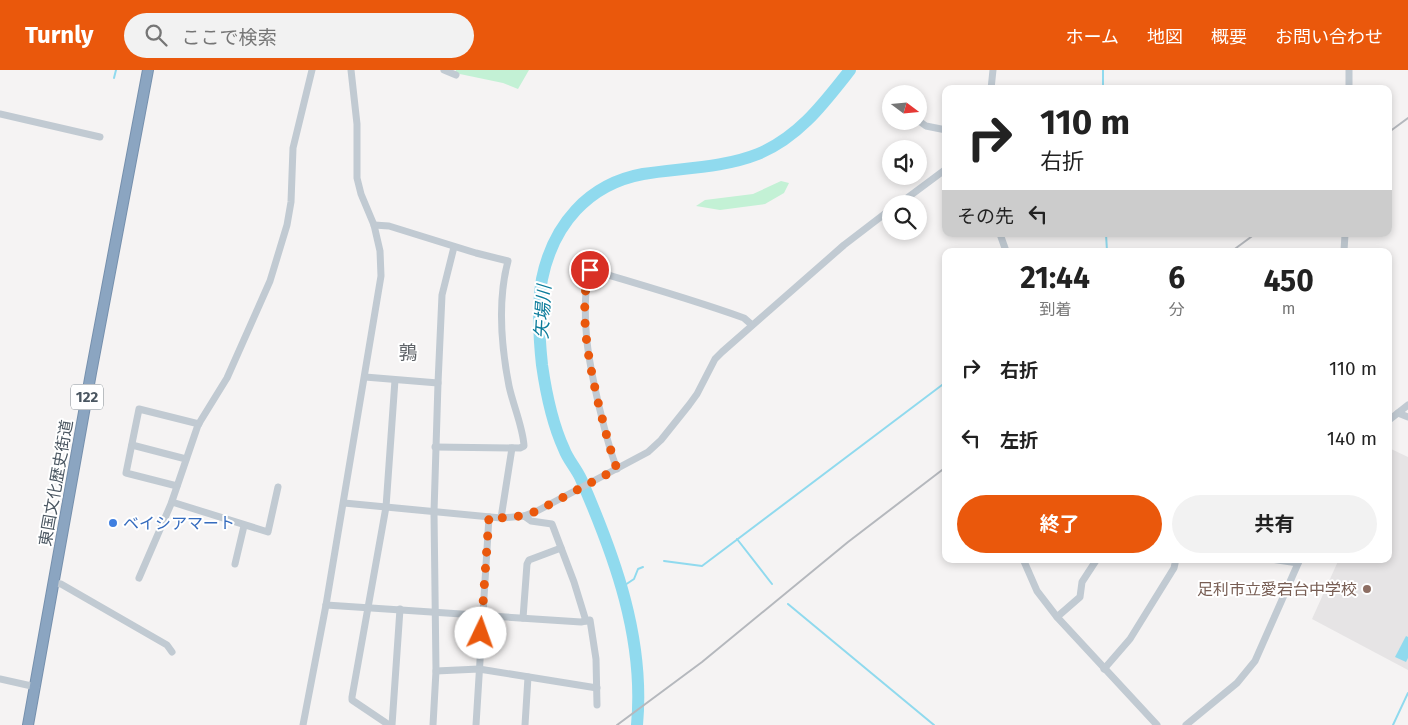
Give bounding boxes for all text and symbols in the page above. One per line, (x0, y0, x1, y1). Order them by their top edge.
search box (124, 13, 474, 58)
text: Turnly (25, 21, 94, 49)
icon: search (142, 21, 170, 49)
text: ここで検索 (182, 26, 277, 49)
text: ホーム (1066, 26, 1119, 48)
text: 地図 (1147, 26, 1183, 48)
text: 概要 (1211, 26, 1247, 48)
text: お問い合わせ (1275, 26, 1383, 48)
north arrow (882, 85, 928, 130)
map controls (882, 85, 927, 240)
text: 110 m (1040, 101, 1130, 143)
icon: right (957, 105, 1022, 170)
button: sound (882, 140, 927, 185)
text: 右折 (1040, 148, 1084, 175)
button: search (882, 195, 927, 240)
icon: left (1024, 200, 1052, 228)
text: その先 (957, 205, 1014, 228)
pin (569, 249, 611, 291)
icon: arrive (576, 256, 604, 284)
text: 21:44 (1020, 260, 1090, 296)
text: 6 (1168, 260, 1185, 296)
text: 450 (1263, 263, 1314, 299)
water label: 矢場川 (531, 282, 556, 340)
text: m (1282, 299, 1295, 318)
text: 到着 (1039, 300, 1071, 319)
text: 分 (1169, 300, 1185, 319)
district label: 鶉 (398, 341, 418, 364)
icon: right (957, 354, 985, 382)
text: 110 m (1329, 357, 1377, 380)
text: 右折 (1000, 359, 1038, 382)
road number: 122 (71, 384, 103, 410)
street label: 東国文化歴史街道 (36, 418, 76, 548)
icon: left (957, 424, 985, 452)
text: 140 m (1327, 427, 1377, 450)
text: 左折 (1000, 429, 1038, 452)
button: 終了 (957, 495, 1162, 553)
button: 共有 (1172, 495, 1377, 553)
place label: ベイシアマート (123, 514, 235, 533)
marker: ベイシアマート (107, 517, 119, 529)
place label: 足利市立愛宕台中学校 (1197, 580, 1357, 599)
marker: 足利市立愛宕台中学校 (1361, 583, 1373, 595)
position arrow (454, 606, 506, 658)

